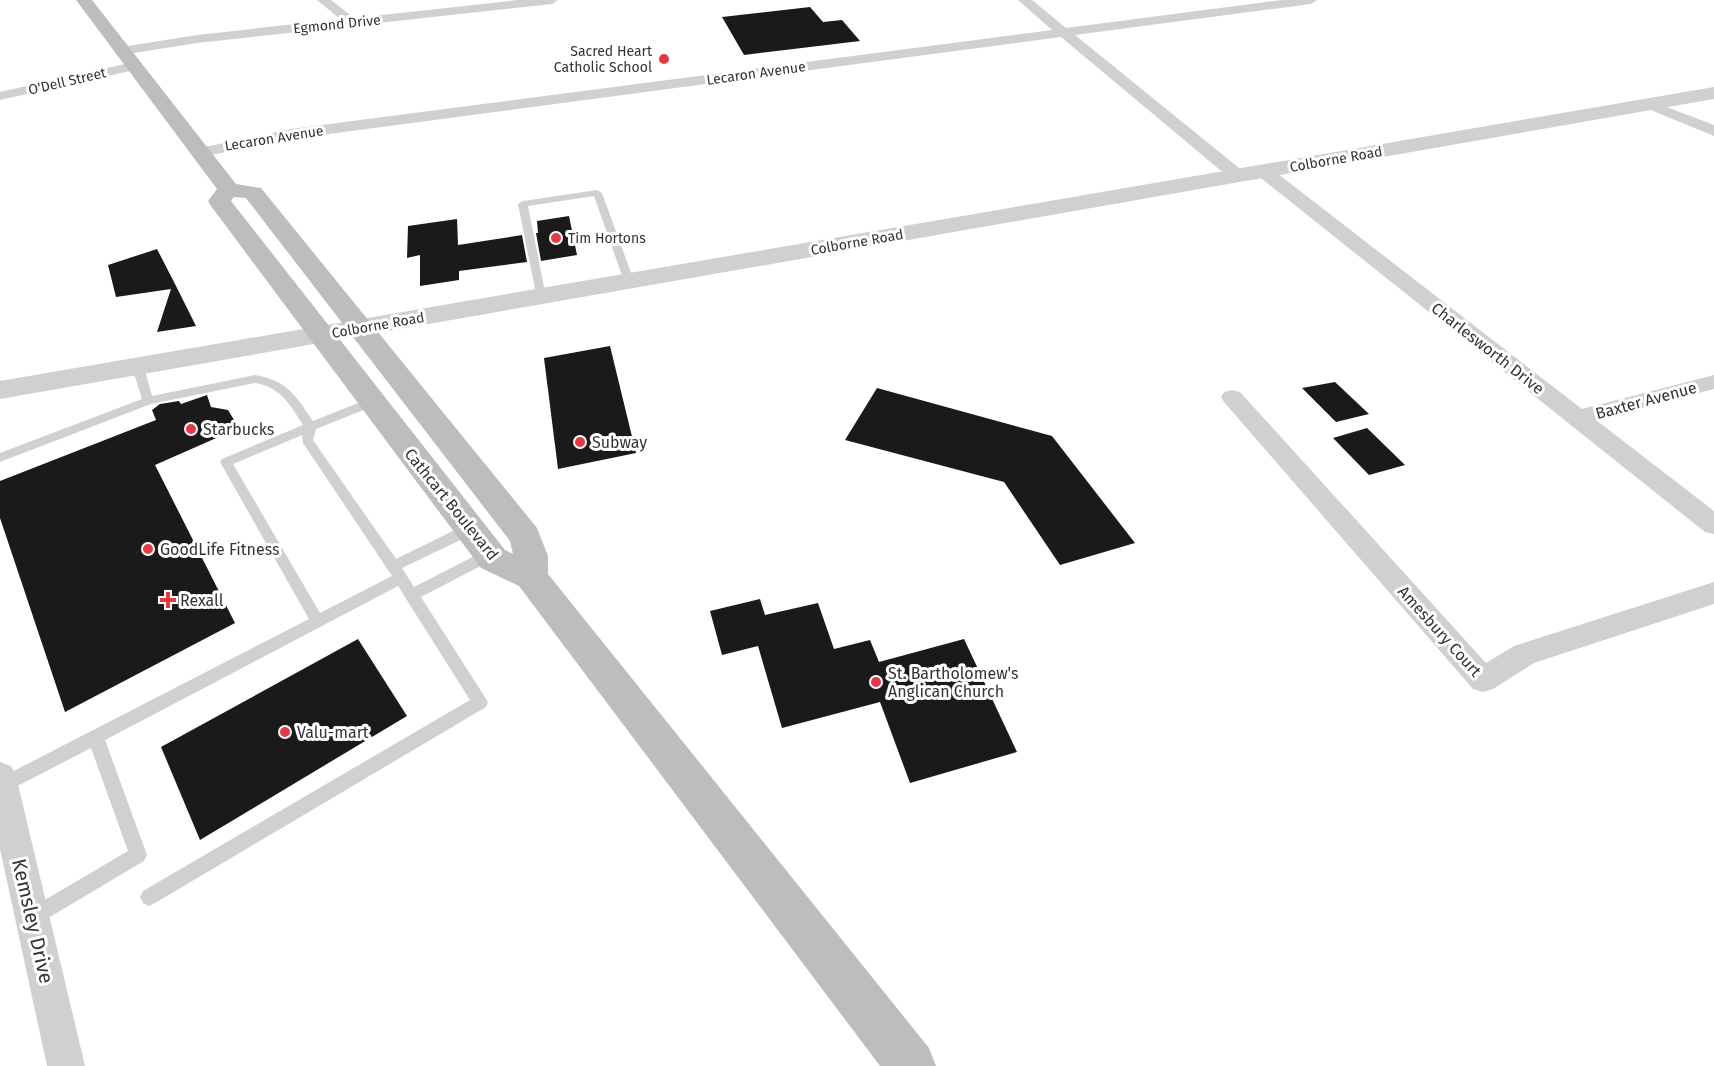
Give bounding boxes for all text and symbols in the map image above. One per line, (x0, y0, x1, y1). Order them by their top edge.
street label: Egmond Drive (293, 11, 382, 38)
place label: Sacred Heart Catholic School (554, 43, 653, 76)
marker: Sacred Heart Catholic School (657, 52, 671, 66)
street label: Lecaron Avenue (705, 58, 807, 89)
street label: O'Dell Street (27, 64, 109, 99)
street label: Lecaron Avenue (223, 122, 325, 155)
street label: Colborne Road (1289, 143, 1384, 176)
street label: Colborne Road (810, 226, 905, 259)
place label: Tim Hortons (568, 230, 646, 247)
marker: Tim Hortons (549, 231, 563, 245)
street label: Charlesworth Drive (1428, 299, 1548, 398)
street label: Colborne Road (331, 309, 426, 342)
street label: Baxter Avenue (1593, 378, 1699, 423)
place label: Starbucks (203, 420, 274, 439)
marker: Starbucks (184, 422, 198, 436)
place label: Subway (592, 433, 647, 452)
marker: Subway (573, 435, 587, 449)
street label: Cathcart Boulevard (401, 445, 503, 564)
place label: GoodLife Fitness (160, 540, 279, 559)
marker: GoodLife Fitness (141, 542, 155, 556)
street label: Amesbury Court (1394, 582, 1485, 681)
place label: Rexall (180, 591, 224, 610)
marker: Rexall (161, 593, 175, 607)
place label: St. Bartholomew's Anglican Church (888, 664, 1018, 701)
marker: St. Bartholomew's Anglican Church (869, 675, 883, 689)
place label: Valu-mart (297, 723, 369, 742)
marker: Valu-mart (278, 725, 292, 739)
street label: Kemsley Drive (7, 856, 59, 986)

